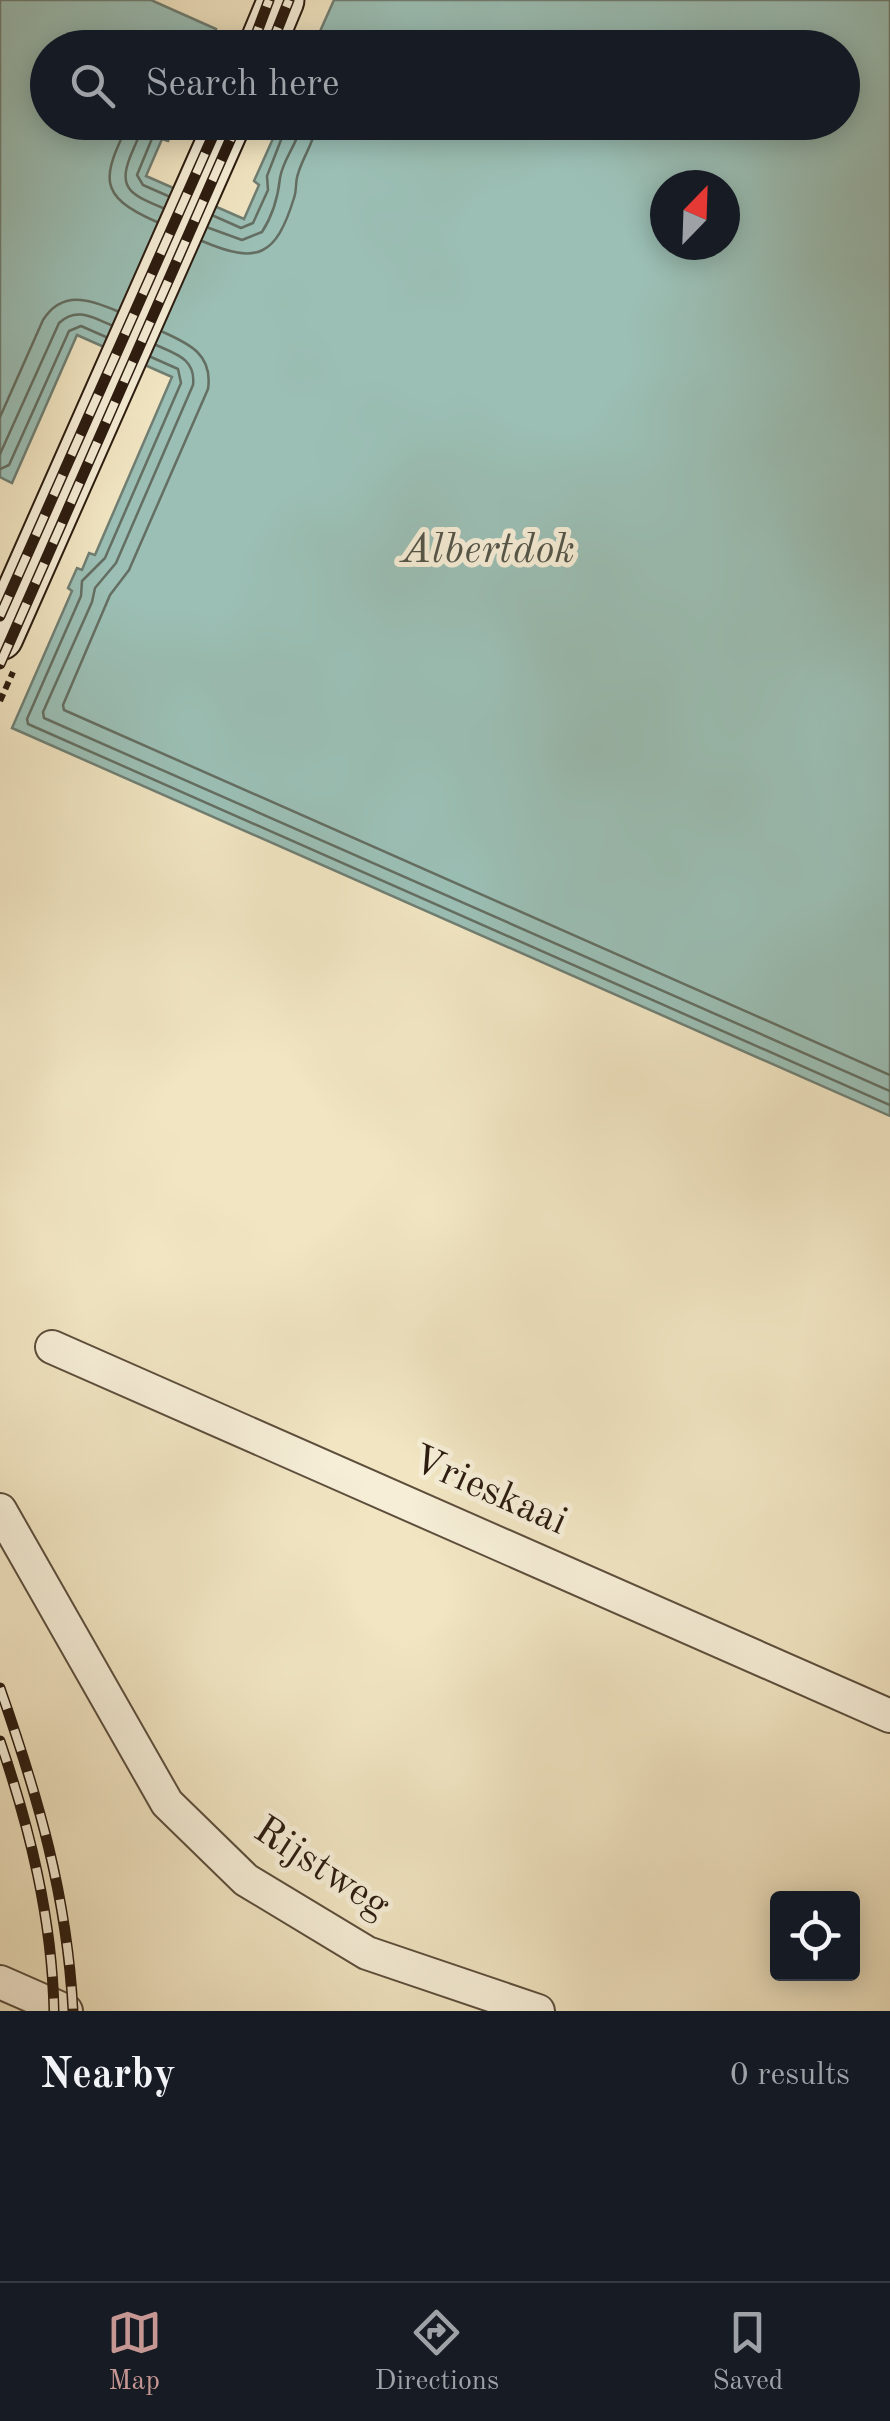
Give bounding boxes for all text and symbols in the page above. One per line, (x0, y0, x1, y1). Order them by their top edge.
search box (30, 30, 860, 140)
icon: search (65, 58, 120, 113)
text: Search here (145, 66, 340, 104)
north arrow (650, 170, 740, 260)
water label: Albertdok (399, 530, 575, 572)
street label: Vrieskaai (406, 1440, 572, 1544)
street label: Rijstweg (246, 1811, 396, 1928)
map controls (770, 1891, 860, 1981)
button: locate (770, 1891, 860, 1981)
text: Nearby (40, 2055, 176, 2097)
text: 0 results (730, 2060, 850, 2092)
tab: Map (107, 2305, 162, 2400)
tab: Directions (375, 2305, 499, 2400)
tab: Saved (712, 2305, 783, 2400)

